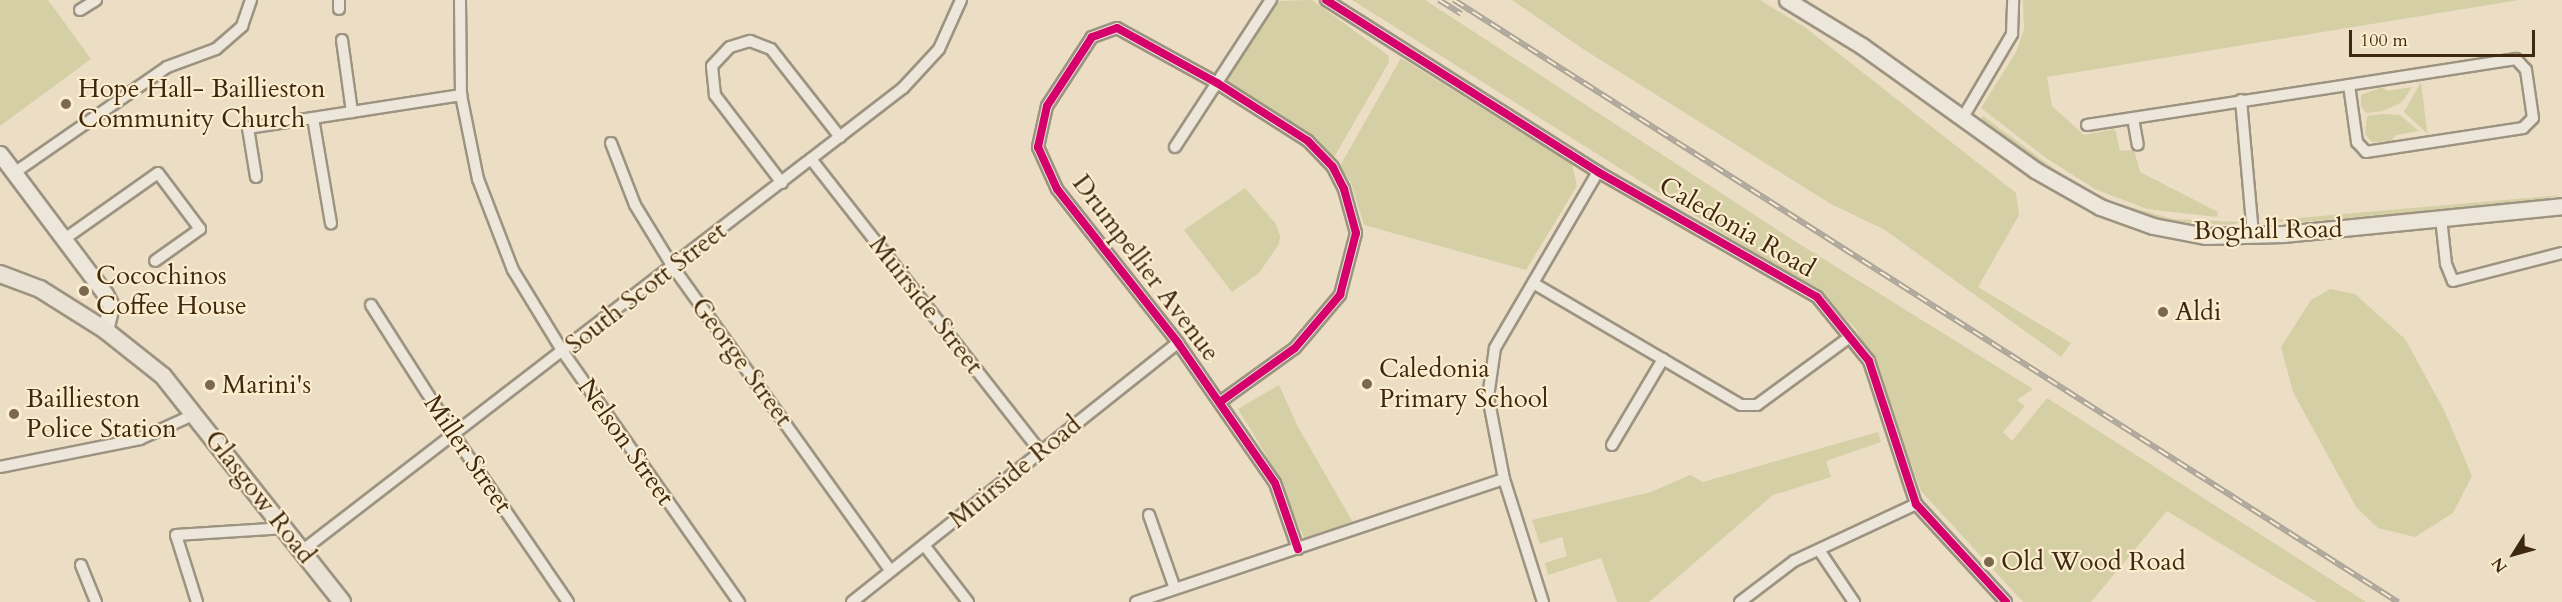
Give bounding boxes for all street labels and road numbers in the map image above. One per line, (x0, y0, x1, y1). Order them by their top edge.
street label: Drumpellier Avenue (1066, 169, 1226, 367)
street label: Caledonia Road (1653, 170, 1821, 284)
street label: Boghall Road (2193, 213, 2343, 247)
street label: South Scott Street (559, 215, 733, 361)
street label: Muirside Street (862, 230, 990, 380)
street label: George Street (685, 291, 799, 433)
street label: Nelson Street (571, 373, 681, 511)
street label: Miller Street (417, 389, 519, 519)
street label: Muirside Road (942, 409, 1088, 535)
street label: Glasgow Road (198, 424, 322, 570)

